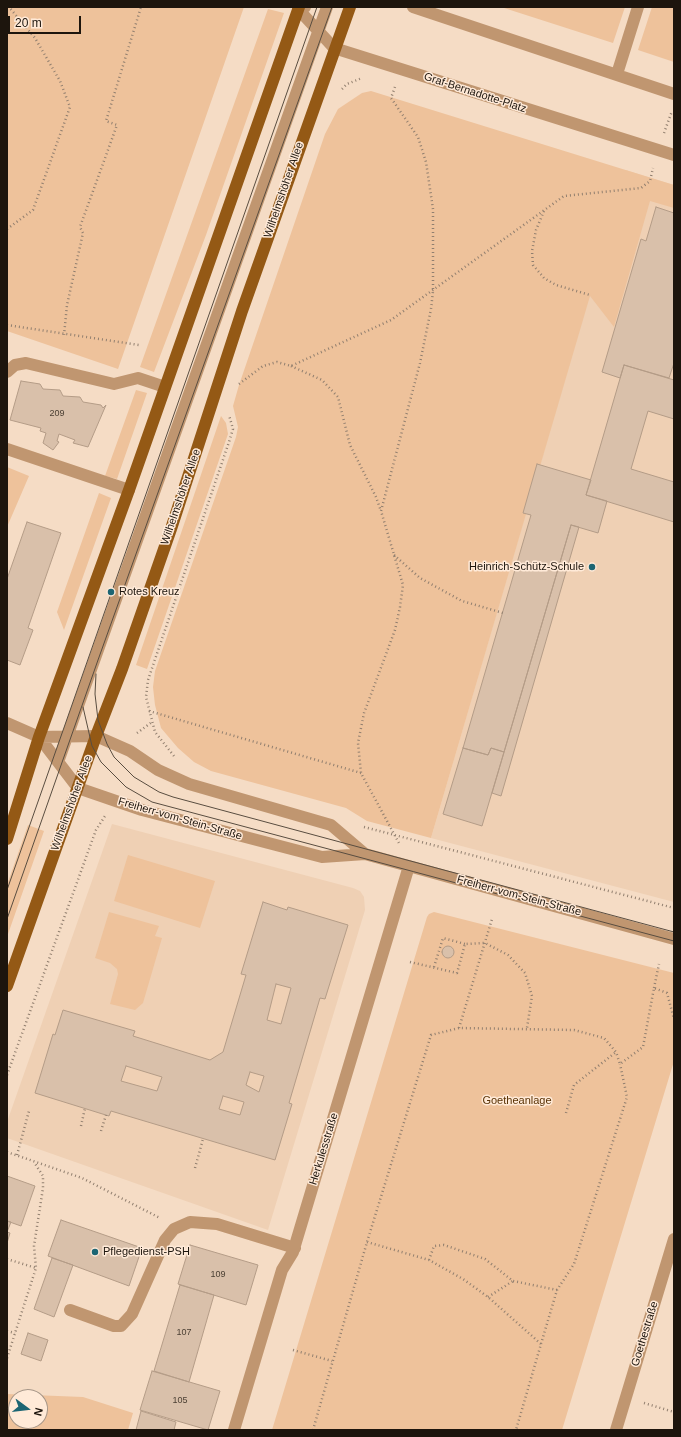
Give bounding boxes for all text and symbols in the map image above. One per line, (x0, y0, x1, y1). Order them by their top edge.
scale bar (10, 8, 83, 34)
text: 20 m (15, 16, 42, 30)
street label: Graf-Bernadotte-Platz (422, 70, 528, 116)
street label: Wilhelmshöher Allee (261, 140, 307, 240)
house number: 209 (49, 409, 65, 419)
street label: Wilhelmshöher Allee (158, 447, 204, 547)
place label: Heinrich-Schütz-Schule (469, 560, 584, 574)
marker: Heinrich-Schütz-Schule (587, 562, 597, 572)
place label: Rotes Kreuz (119, 585, 180, 599)
marker: Rotes Kreuz (106, 587, 116, 597)
street label: Wilhelmshöher Allee (49, 754, 95, 852)
street label: Freiherr-vom-Stein-Straße (116, 795, 244, 843)
street label: Freiherr-vom-Stein-Straße (455, 873, 583, 919)
park label: Goetheanlage (482, 1094, 552, 1108)
street label: Herkulesstraße (307, 1111, 341, 1187)
place label: Pflegedienst-PSH (103, 1245, 190, 1259)
marker: Pflegedienst-PSH (90, 1247, 100, 1257)
house number: 109 (210, 1270, 226, 1280)
street label: Goethestraße (629, 1300, 661, 1368)
house number: 107 (176, 1328, 192, 1338)
north arrow (8, 1389, 48, 1429)
house number: 105 (172, 1396, 188, 1406)
text: N (32, 1406, 45, 1417)

